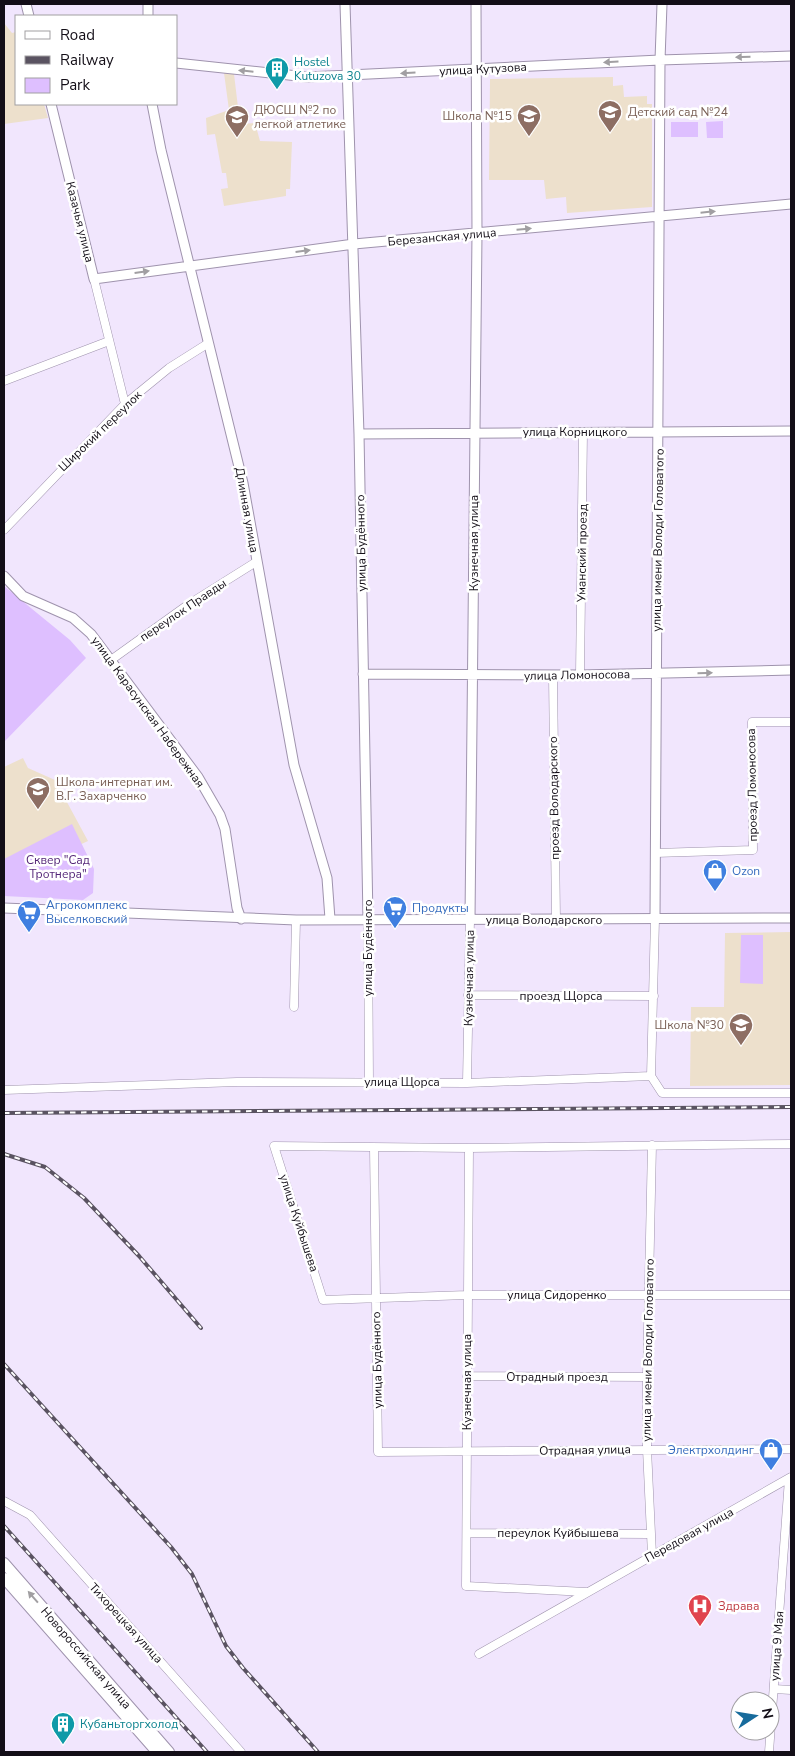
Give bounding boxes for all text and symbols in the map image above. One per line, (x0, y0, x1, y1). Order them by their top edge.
legend (15, 15, 178, 105)
text: Road (60, 25, 95, 45)
text: Railway (60, 50, 114, 70)
one-way arrow (734, 53, 750, 61)
place label: Hostel Kutuzova 30 (294, 54, 361, 84)
building icon: Hostel Kutuzova 30 (264, 56, 290, 90)
one-way arrow (603, 58, 619, 66)
street label: улица Кутузова (439, 59, 527, 79)
one-way arrow (238, 67, 254, 75)
one-way arrow (400, 69, 416, 77)
text: Park (60, 75, 90, 95)
school or university icon: Детский сад №24 (597, 99, 623, 133)
place label: ДЮСШ №2 по легкой атлетике (254, 102, 346, 132)
school or university icon: Школа №15 (516, 103, 542, 137)
school or university icon: ДЮСШ №2 по легкой атлетике (224, 104, 250, 138)
place label: Детский сад №24 (628, 104, 728, 120)
place label: Школа №15 (443, 108, 512, 124)
street label: Казачья улица (62, 180, 98, 264)
one-way arrow (700, 208, 716, 216)
street label: Березанская улица (387, 224, 497, 250)
one-way arrow (517, 225, 533, 233)
one-way arrow (296, 246, 312, 254)
one-way arrow (135, 268, 151, 276)
street label: Широкий переулок (55, 387, 146, 475)
street label: улица Корницкого (523, 424, 627, 440)
street label: улица имени Володи Головатого (648, 448, 668, 632)
street label: Длинная улица (232, 466, 262, 554)
street label: улица Будённого (352, 494, 370, 592)
street label: Кузнечная улица (466, 495, 482, 591)
street label: Уманский проезд (573, 504, 591, 603)
street label: переулок Правды (137, 575, 229, 645)
street label: улица Карасунская Набережная (88, 633, 208, 791)
street label: улица Ломоносова (524, 666, 630, 684)
one-way arrow (697, 668, 713, 676)
street label: проезд Ломоносова (743, 728, 761, 842)
street label: проезд Володарского (545, 736, 563, 860)
place label: Школа-интернат им. В.Г. Захарченко (56, 774, 173, 804)
school or university icon: Школа-интернат им. В.Г. Захарченко (25, 776, 51, 810)
park label: Сквер "Сад Тротнера" (26, 852, 90, 882)
shop icon: Ozon (702, 858, 728, 892)
place label: Ozon (732, 863, 760, 879)
supermarket icon: Продукты (382, 895, 408, 929)
place label: Агрокомплекс Выселковский (46, 897, 128, 927)
supermarket icon: Агрокомплекс Выселковский (16, 899, 42, 933)
street label: улица Будённого (360, 899, 376, 997)
place label: Продукты (412, 900, 469, 916)
street label: улица Володарского (486, 912, 602, 928)
street label: Кузнечная улица (460, 930, 478, 1026)
street label: проезд Щорса (520, 988, 602, 1004)
school or university icon: Школа №30 (728, 1012, 754, 1046)
place label: Школа №30 (655, 1017, 724, 1033)
street label: улица Щорса (364, 1074, 440, 1090)
street label: улица Куйбышева (276, 1172, 322, 1274)
street label: улица имени Володи Головатого (638, 1258, 658, 1442)
street label: улица Сидоренко (507, 1287, 607, 1303)
street label: улица Будённого (368, 1311, 386, 1409)
street label: Кузнечная улица (459, 1334, 475, 1430)
street label: Отрадный проезд (506, 1369, 608, 1385)
shop icon: Электрхолдинг (758, 1437, 784, 1471)
street label: Отрадная улица (539, 1441, 631, 1459)
place label: Электрхолдинг (668, 1442, 755, 1458)
street label: Передовая улица (642, 1504, 736, 1566)
street label: переулок Куйбышева (497, 1525, 619, 1541)
street label: Тихорецкая улица (86, 1579, 166, 1667)
one-way arrow (28, 1591, 39, 1604)
hospital icon: Здрава (687, 1593, 713, 1627)
place label: Здрава (718, 1598, 759, 1614)
street label: Новороссийская улица (37, 1604, 135, 1712)
street label: улица 9 Мая (767, 1611, 787, 1681)
north arrow (730, 1691, 780, 1741)
text: N (757, 1706, 778, 1721)
building icon: Кубаньторгхолод (50, 1711, 76, 1745)
place label: Кубаньторгхолод (80, 1716, 178, 1732)

